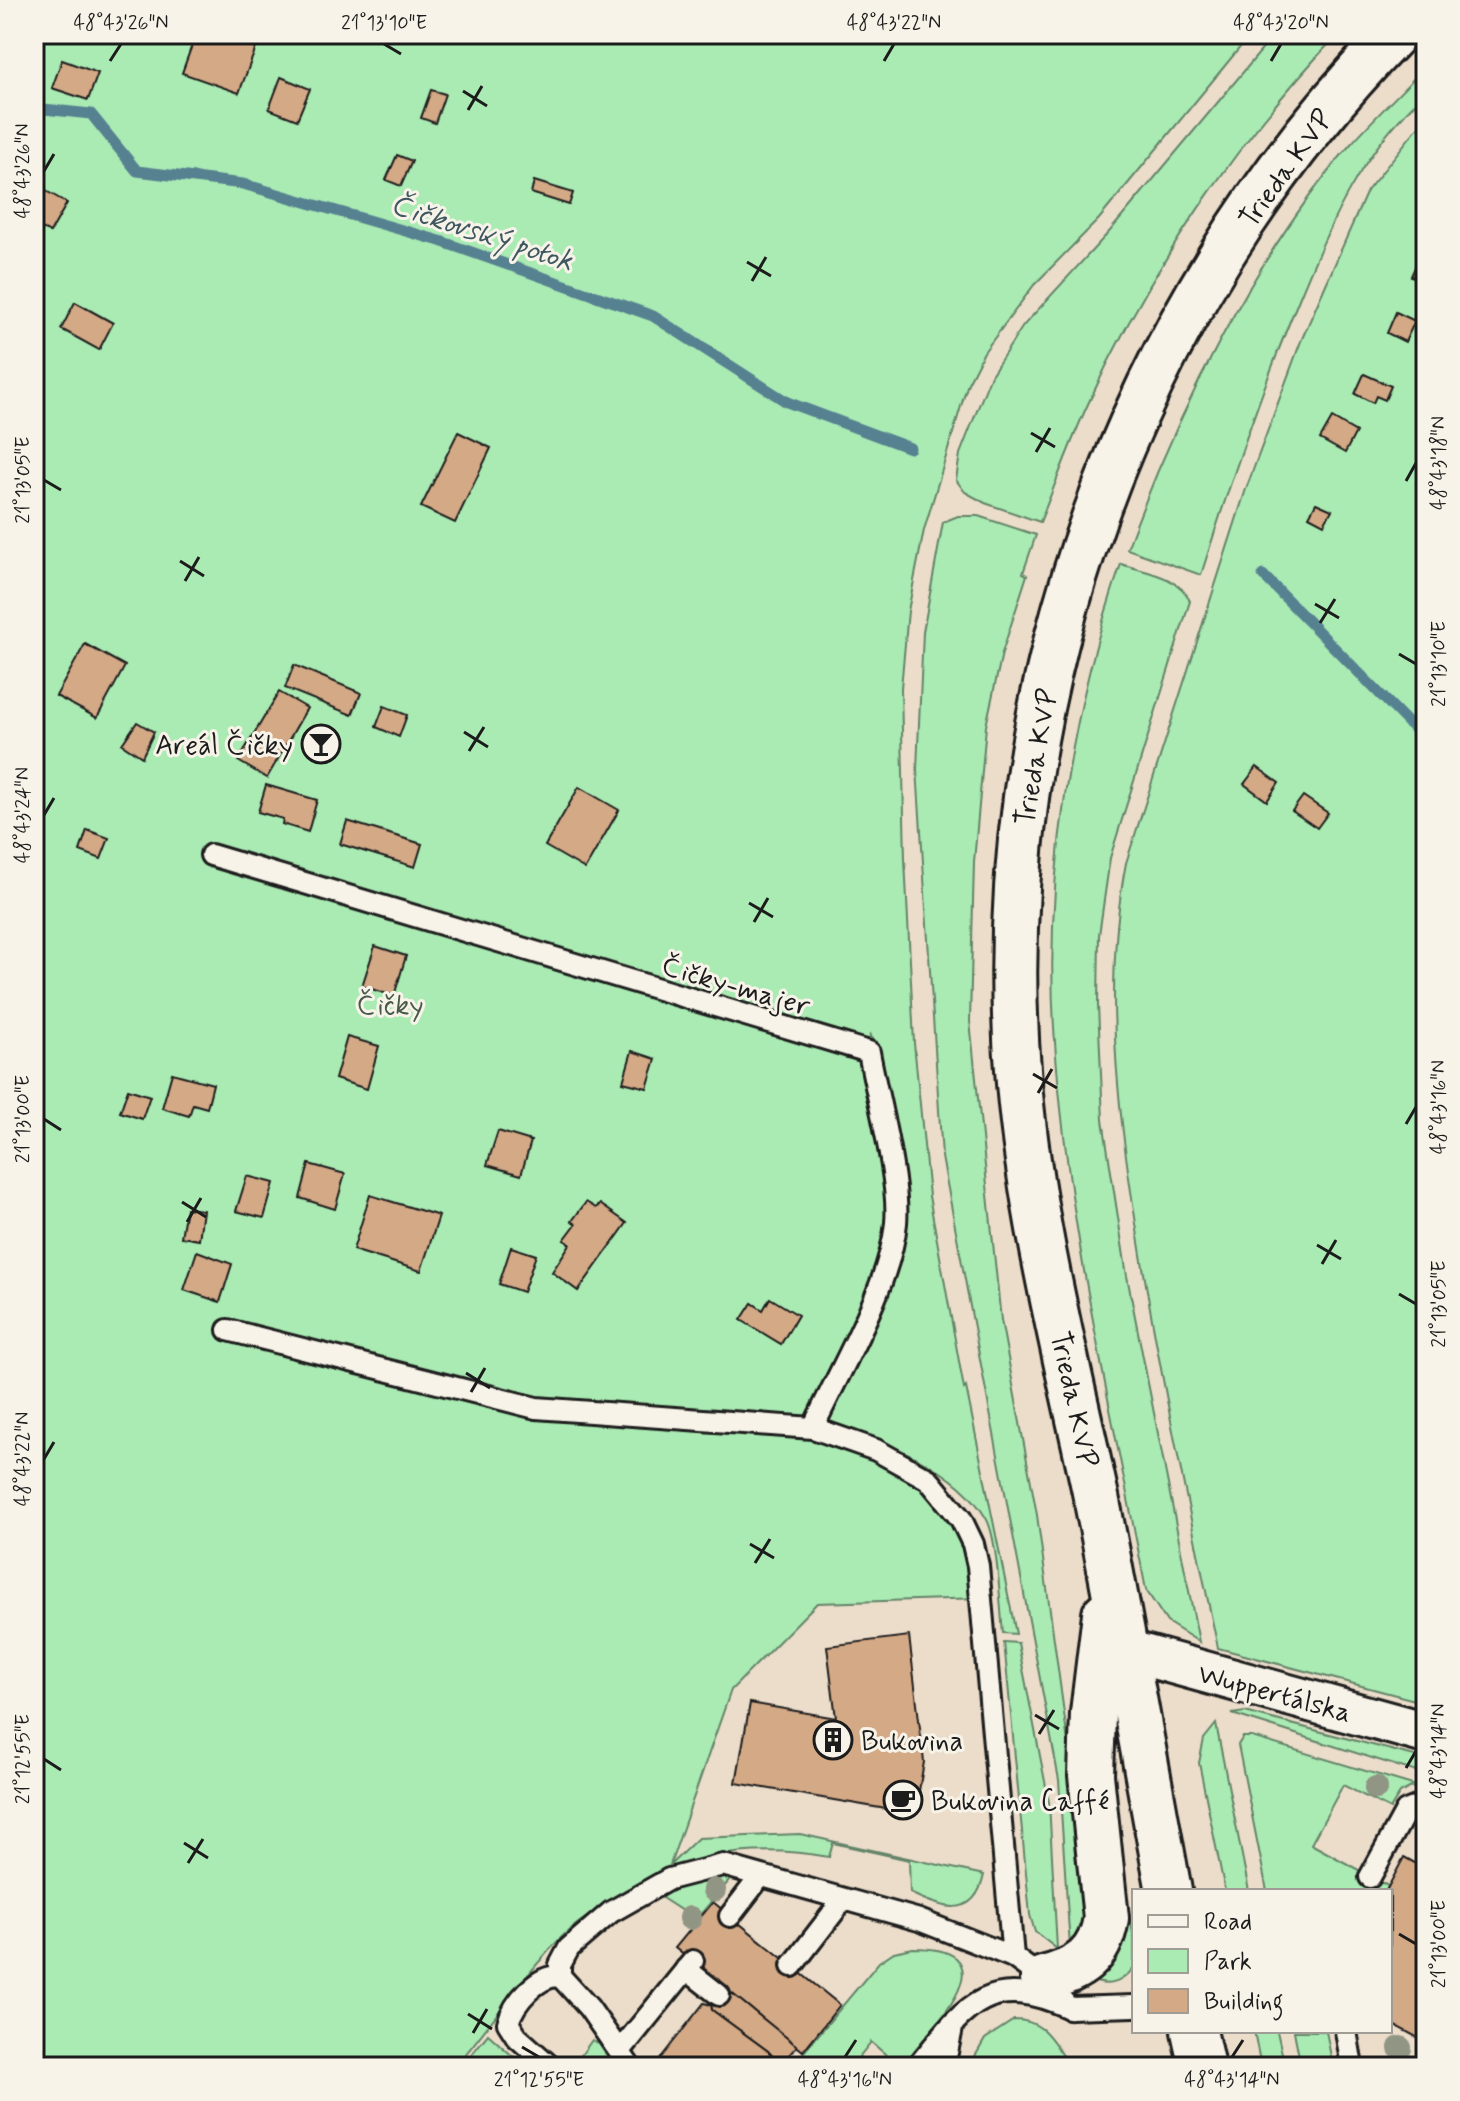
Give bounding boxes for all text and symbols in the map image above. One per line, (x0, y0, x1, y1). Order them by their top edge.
text: 48°43'26"N (73, 10, 169, 37)
text: 21°13'10"E (341, 10, 427, 37)
text: 48°43'22"N (847, 10, 941, 37)
text: 48°43'20"N (1233, 10, 1329, 37)
street label: Trieda KVP (1232, 103, 1343, 236)
text: 48°43'26"N (10, 123, 37, 219)
water label: Čičkovský potok (385, 185, 578, 281)
text: 48°43'18"N (1426, 416, 1453, 510)
text: 21°13'05"E (10, 436, 37, 524)
text: 21°13'10"E (1426, 621, 1453, 707)
street label: Trieda KVP (1007, 686, 1068, 829)
bar icon: Areál Čičky (300, 723, 342, 765)
place label: Areál Čičky (155, 728, 293, 765)
text: 48°43'24"N (10, 767, 37, 863)
street label: Čičky-majer (657, 949, 815, 1027)
park label: Čičky (356, 988, 424, 1025)
text: 48°43'16"N (1426, 1060, 1453, 1154)
text: 21°13'00"E (10, 1075, 37, 1163)
text: 21°13'05"E (1426, 1260, 1453, 1348)
street label: Trieda KVP (1040, 1328, 1105, 1471)
text: 48°43'22"N (10, 1412, 37, 1506)
street label: Wuppertálska (1194, 1656, 1355, 1733)
text: 48°43'14"N (1426, 1703, 1453, 1799)
text: 21°12'55"E (10, 1714, 37, 1804)
building icon: Bukovina (812, 1719, 854, 1761)
place label: Bukovina (861, 1724, 963, 1761)
cafe icon: Bukovina Caffé (882, 1779, 924, 1821)
place label: Bukovina Caffé (931, 1784, 1109, 1821)
legend (1132, 1889, 1392, 2033)
text: 21°13'00"E (1426, 1900, 1453, 1988)
text: Road (1204, 1907, 1252, 1938)
text: Park (1204, 1947, 1252, 1978)
text: Building (1204, 1987, 1284, 2021)
text: 21°12'55"E (494, 2067, 584, 2094)
text: 48°43'16"N (798, 2067, 892, 2094)
text: 48°43'14"N (1184, 2067, 1280, 2094)

